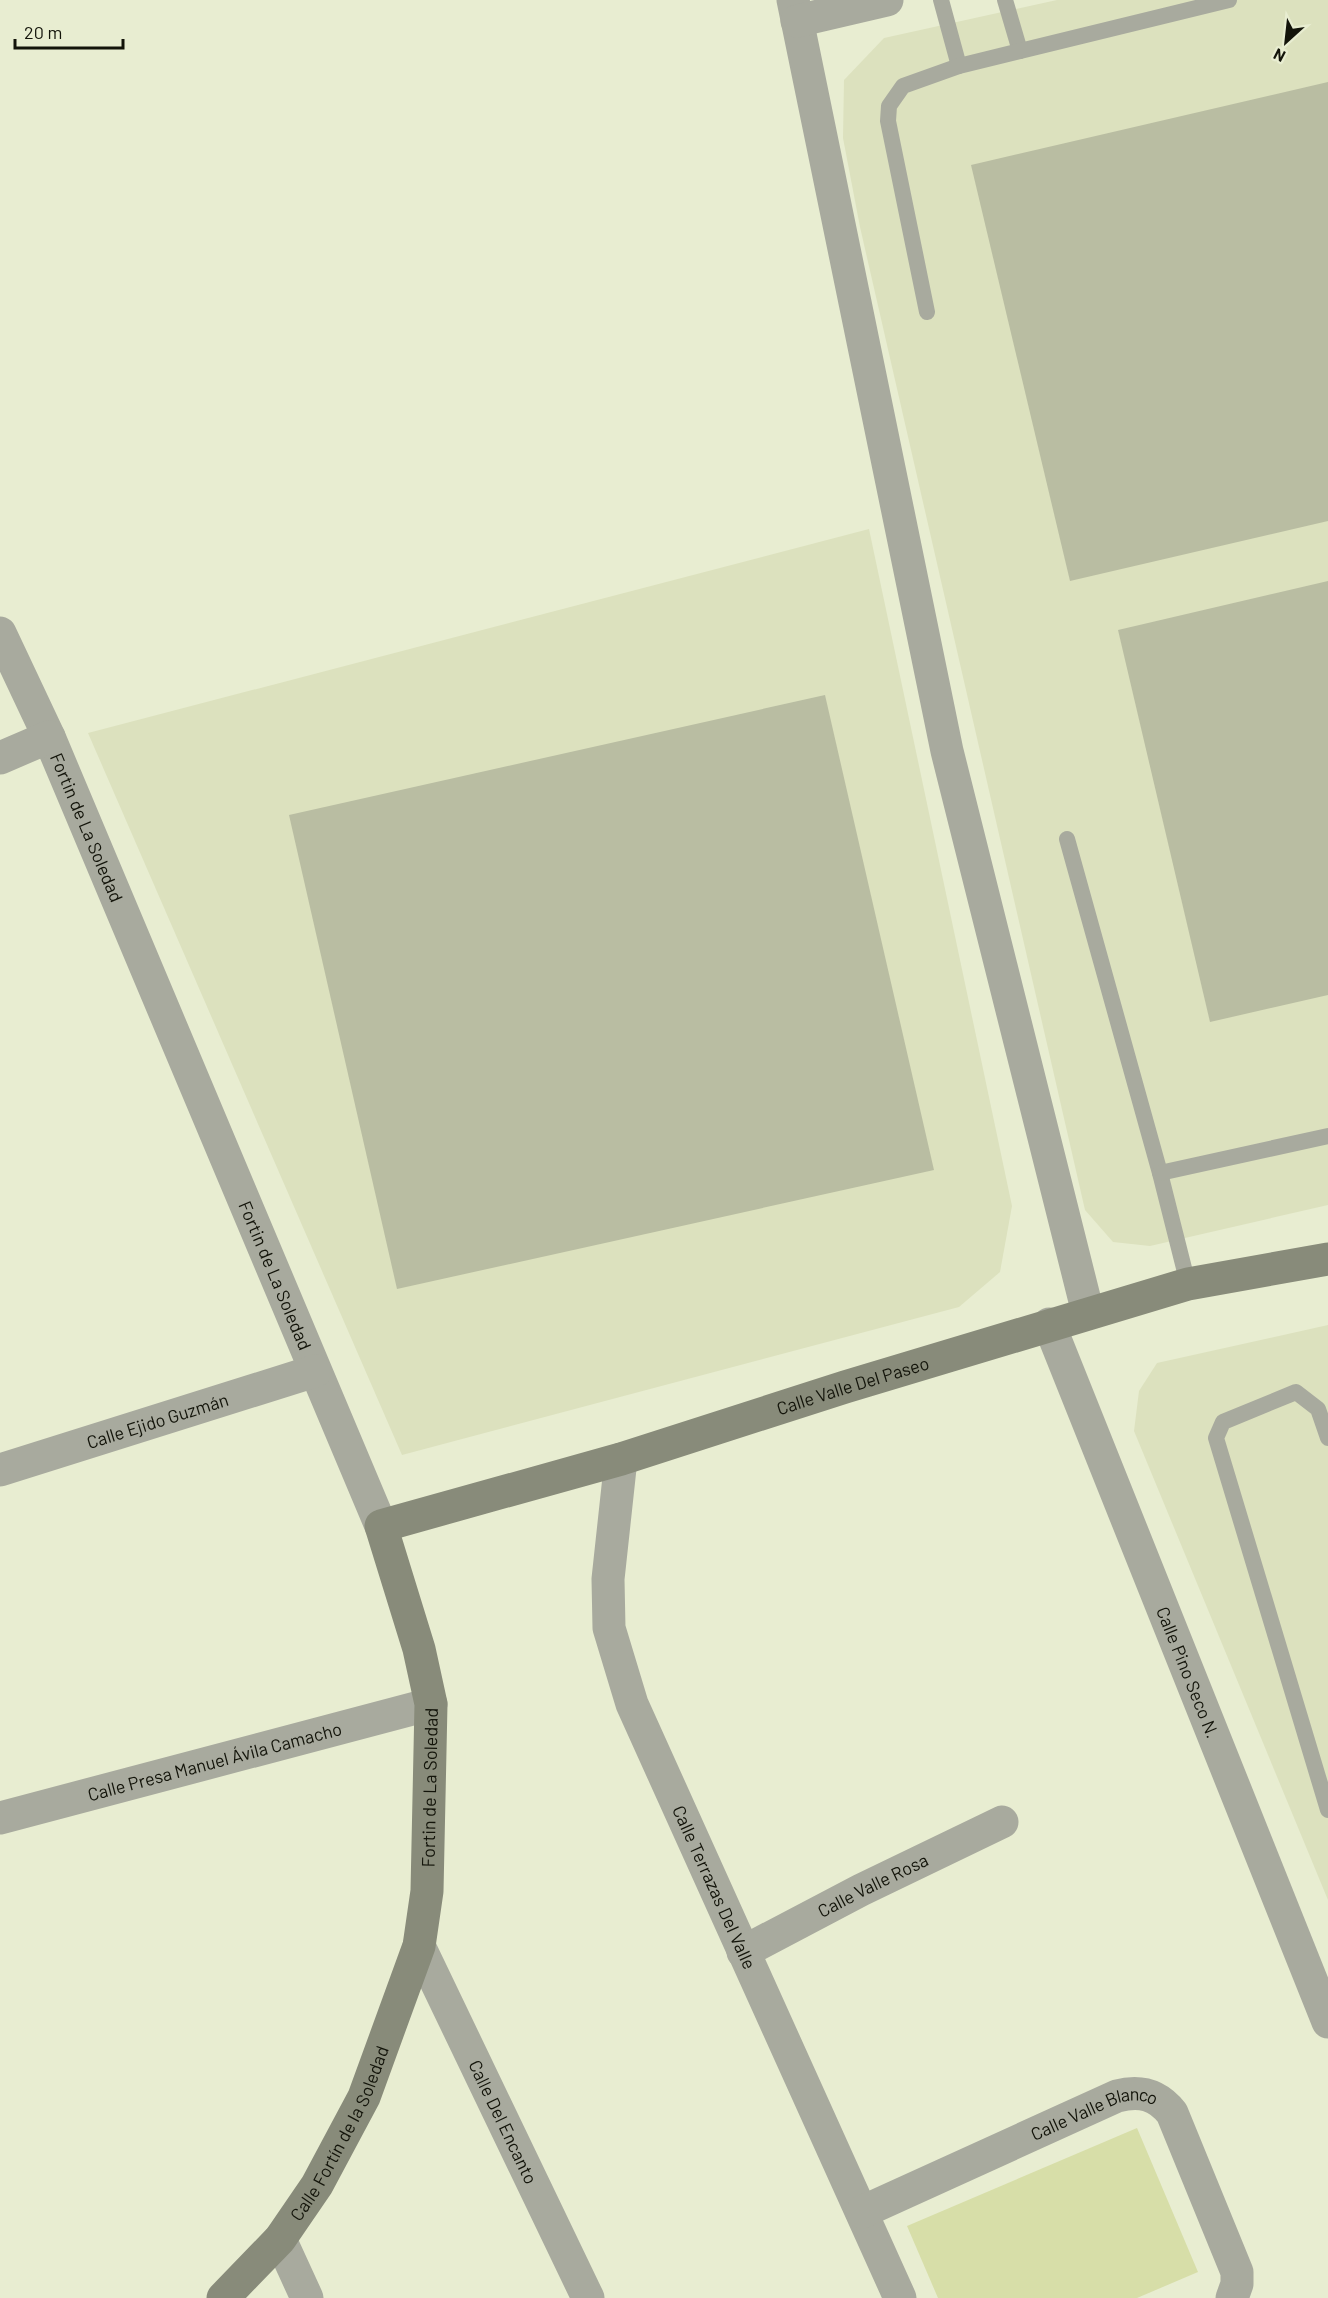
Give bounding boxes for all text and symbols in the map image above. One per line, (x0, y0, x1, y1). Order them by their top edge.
scale bar (15, 12, 123, 50)
north arrow (1256, 12, 1316, 72)
text: 20 m (24, 21, 62, 43)
text: N (1270, 45, 1288, 67)
street label: Fortin de La Soledad (46, 750, 128, 905)
street label: Fortin de La Soledad (234, 1197, 317, 1353)
street label: Calle Valle Del Paseo (774, 1351, 932, 1419)
street label: Calle Ejido Guzmán (84, 1388, 231, 1453)
street label: Calle Pino Seco N. (1152, 1603, 1224, 1741)
street label: Fortin de La Soledad (417, 1708, 442, 1868)
street label: Calle Presa Manuel Ávila Camacho (85, 1717, 344, 1805)
street label: Calle Terrazas Del Valle (668, 1802, 761, 1972)
street label: Calle Valle Rosa (814, 1848, 932, 1922)
street label: Calle Fortín de la Soledad (285, 2043, 393, 2225)
street label: Calle Del Encanto (464, 2056, 542, 2187)
street label: Calle Valle Blanco (1027, 2082, 1162, 2145)

